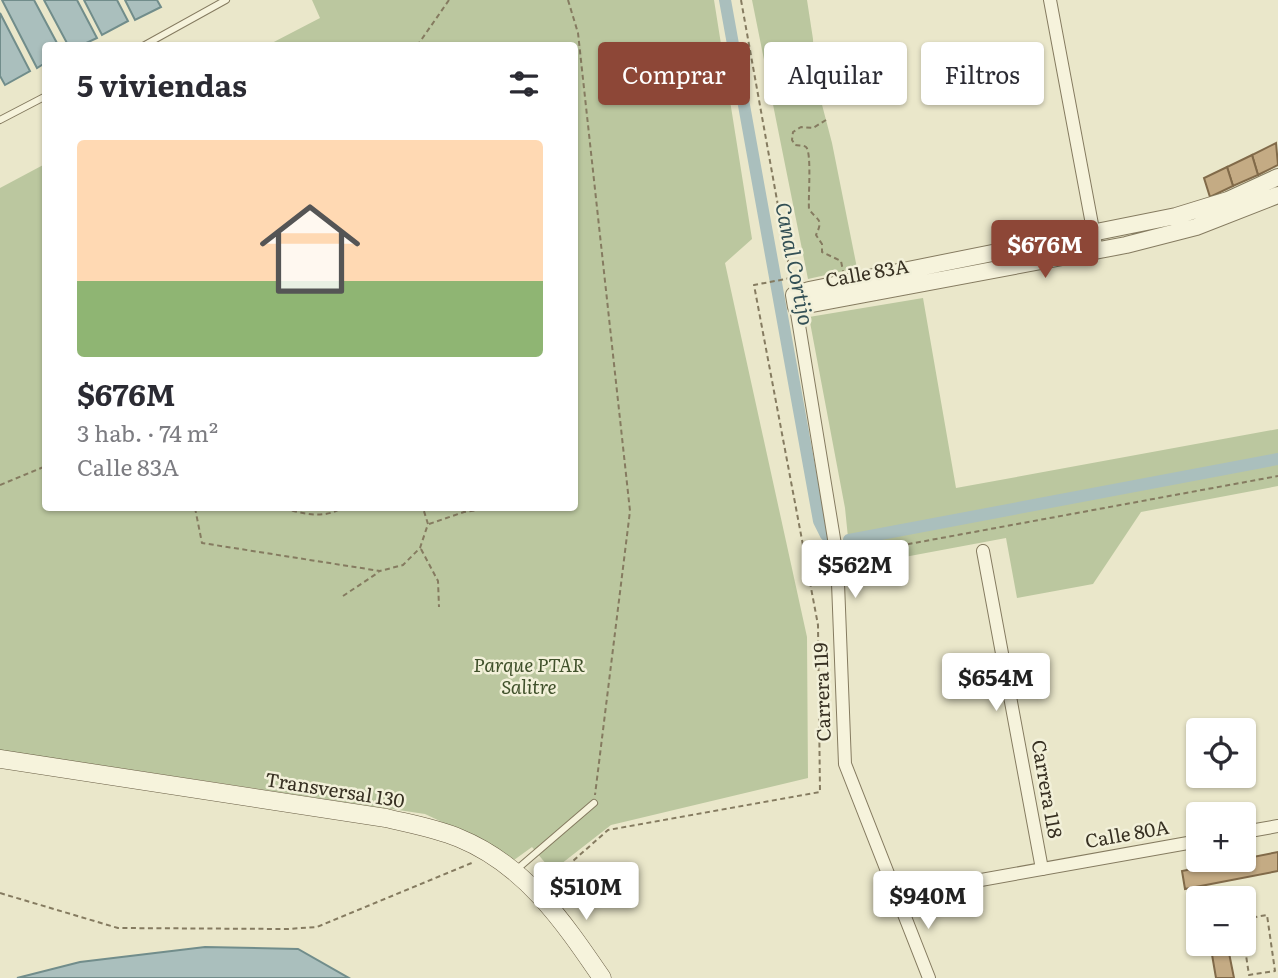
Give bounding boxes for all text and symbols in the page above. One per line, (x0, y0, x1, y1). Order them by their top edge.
chip: Comprar (598, 42, 750, 105)
chip: Alquilar (764, 42, 907, 105)
chip: Filtros (921, 42, 1044, 105)
text: 5 viviendas (77, 62, 247, 106)
icon: filters (505, 65, 543, 103)
icon: home (247, 186, 373, 312)
water label: Canal Cortijo (769, 199, 824, 328)
pin: $676M (996, 220, 1094, 280)
text: $676M (1007, 226, 1083, 260)
street label: Calle 83A (823, 251, 911, 293)
text: $676M (77, 371, 175, 415)
text: 3 hab. · 74 m² (77, 415, 218, 449)
text: Calle 83A (77, 449, 179, 483)
pin: $562M (806, 540, 904, 600)
text: $562M (818, 546, 892, 580)
street label: Carrera 119 (805, 642, 837, 742)
park label: Parque PTAR Salitre (473, 650, 585, 700)
pin: $654M (947, 654, 1045, 713)
text: $654M (958, 659, 1034, 693)
map controls (1186, 718, 1256, 956)
button: locate (1186, 718, 1256, 788)
street label: Carrera 118 (1026, 737, 1070, 840)
street label: Transversal 130 (263, 764, 407, 814)
button: + (1186, 802, 1256, 872)
street label: Calle 80A (1083, 812, 1171, 854)
pin: $510M (537, 862, 635, 922)
text: $510M (550, 868, 622, 902)
pin: $940M (879, 872, 977, 931)
text: $940M (889, 877, 967, 911)
button: − (1186, 886, 1256, 956)

